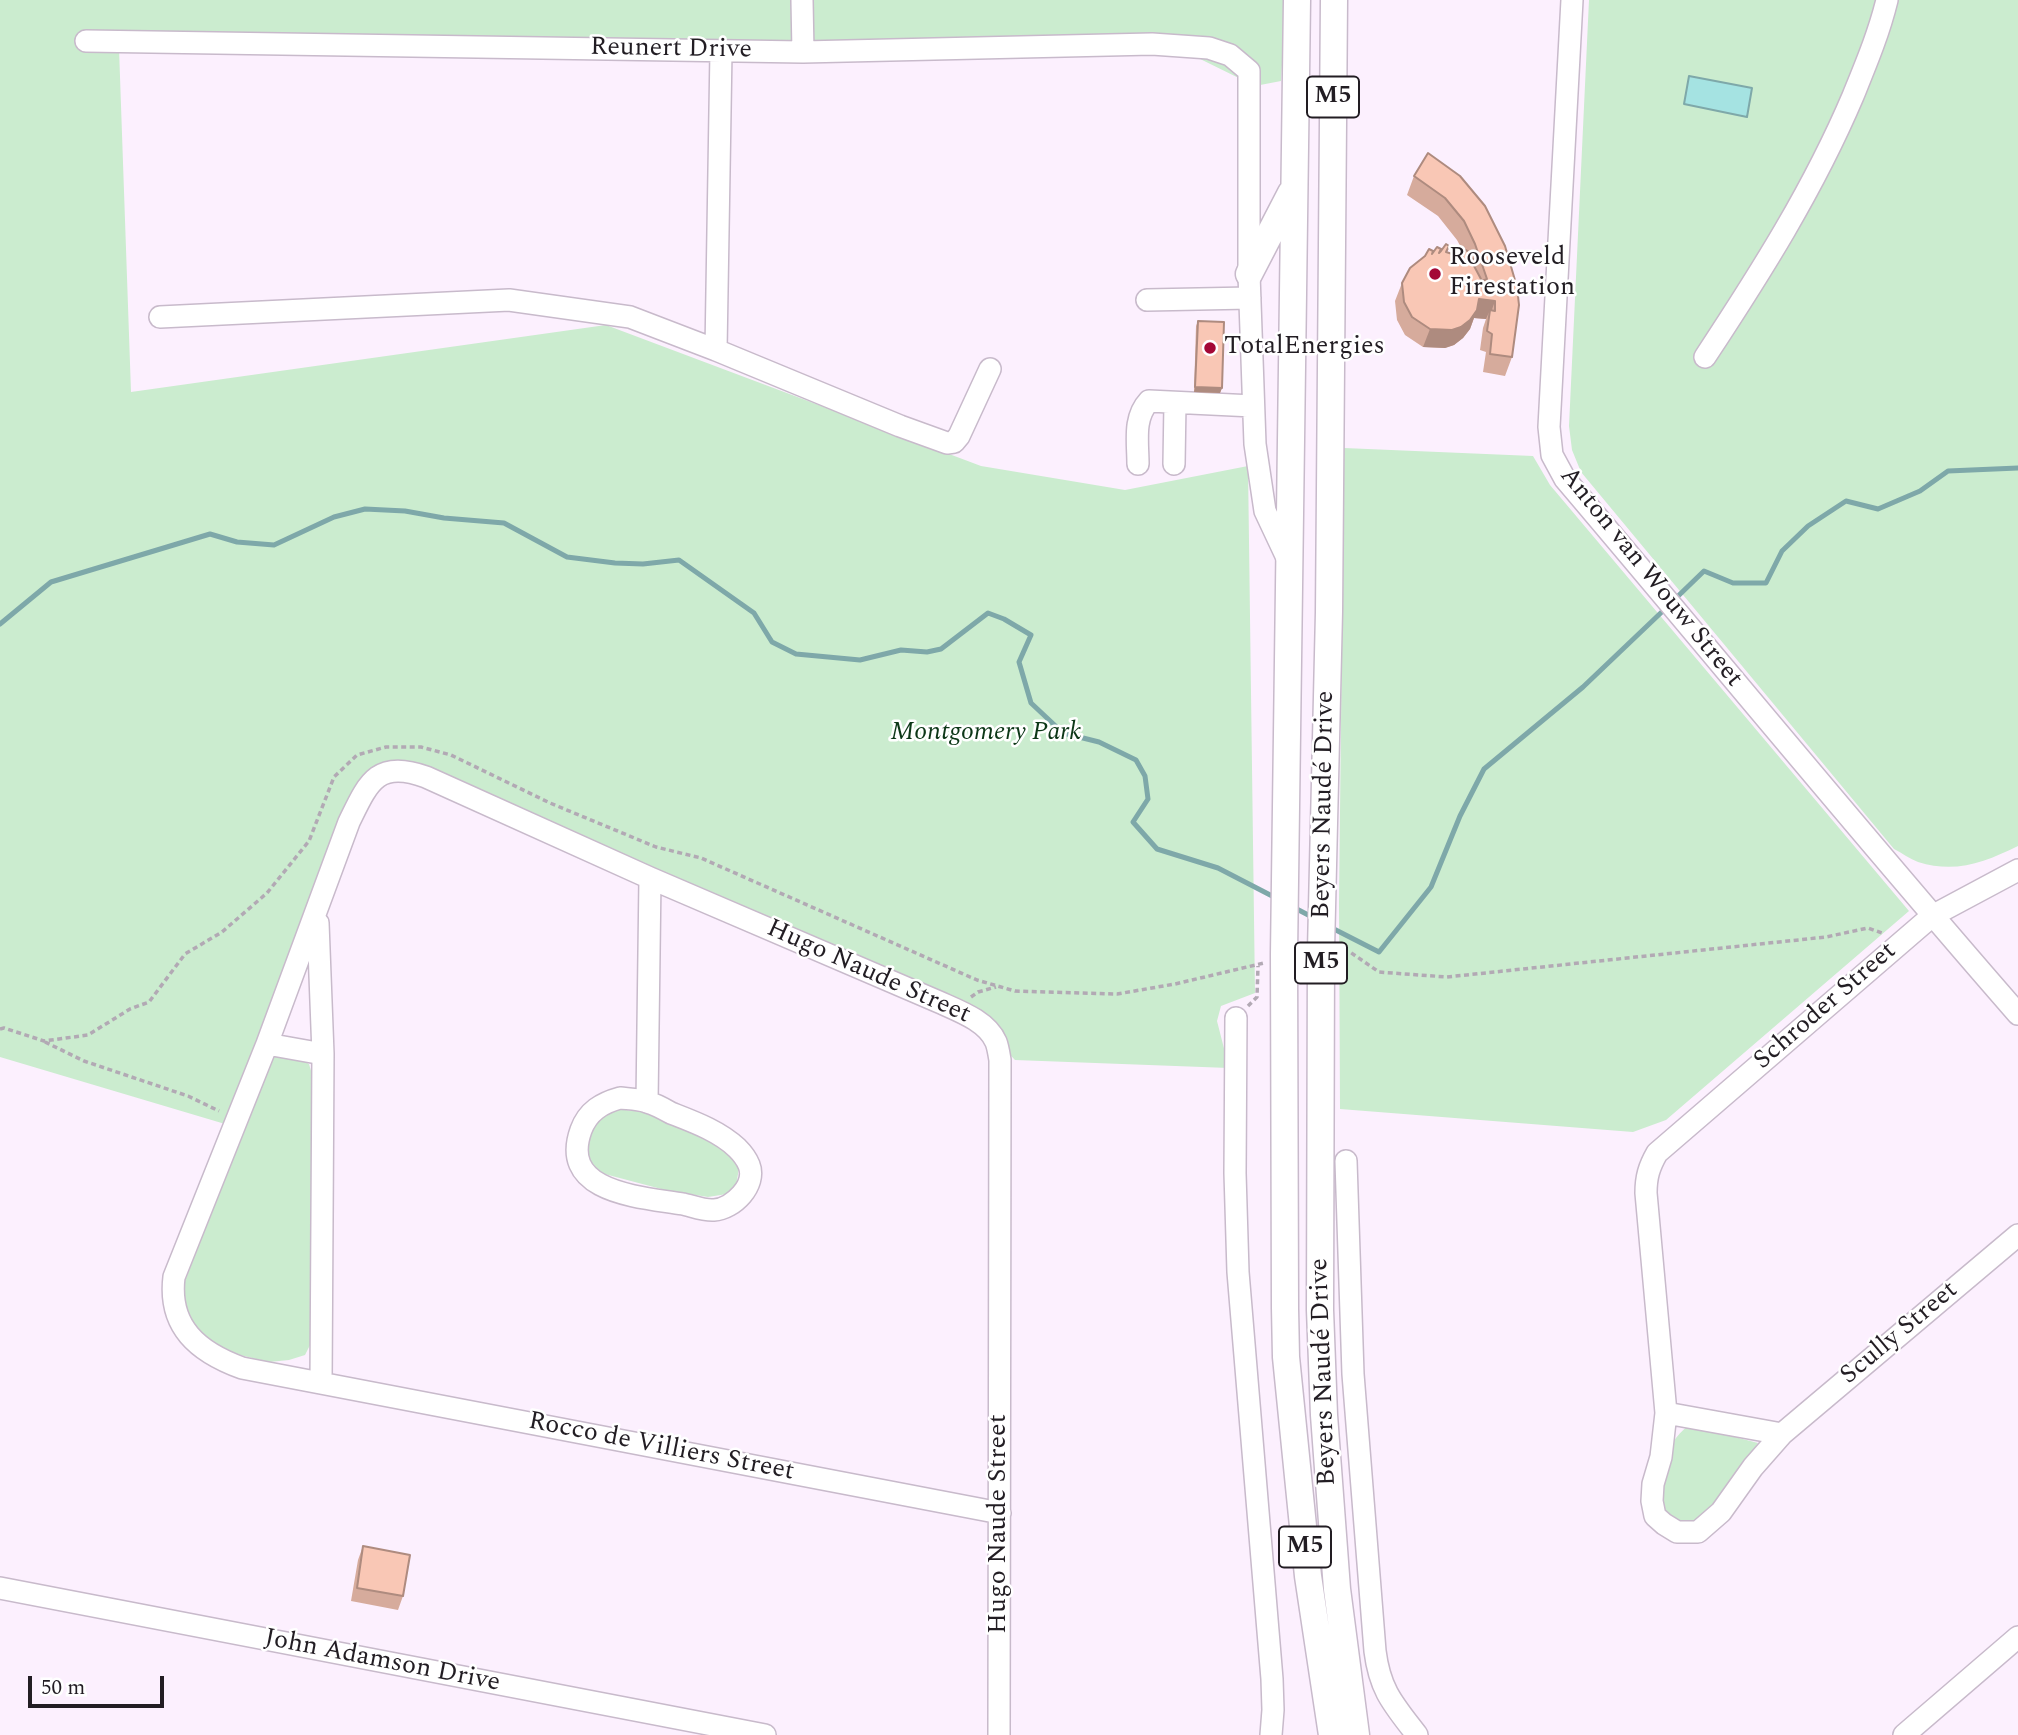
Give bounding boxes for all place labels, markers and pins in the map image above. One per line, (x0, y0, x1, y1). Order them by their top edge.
place label: Rooseveld Firestation (1449, 243, 1575, 304)
marker: Rooseveld Firestation (1427, 266, 1443, 282)
place label: TotalEnergies (1224, 332, 1385, 364)
marker: TotalEnergies (1202, 340, 1218, 356)

